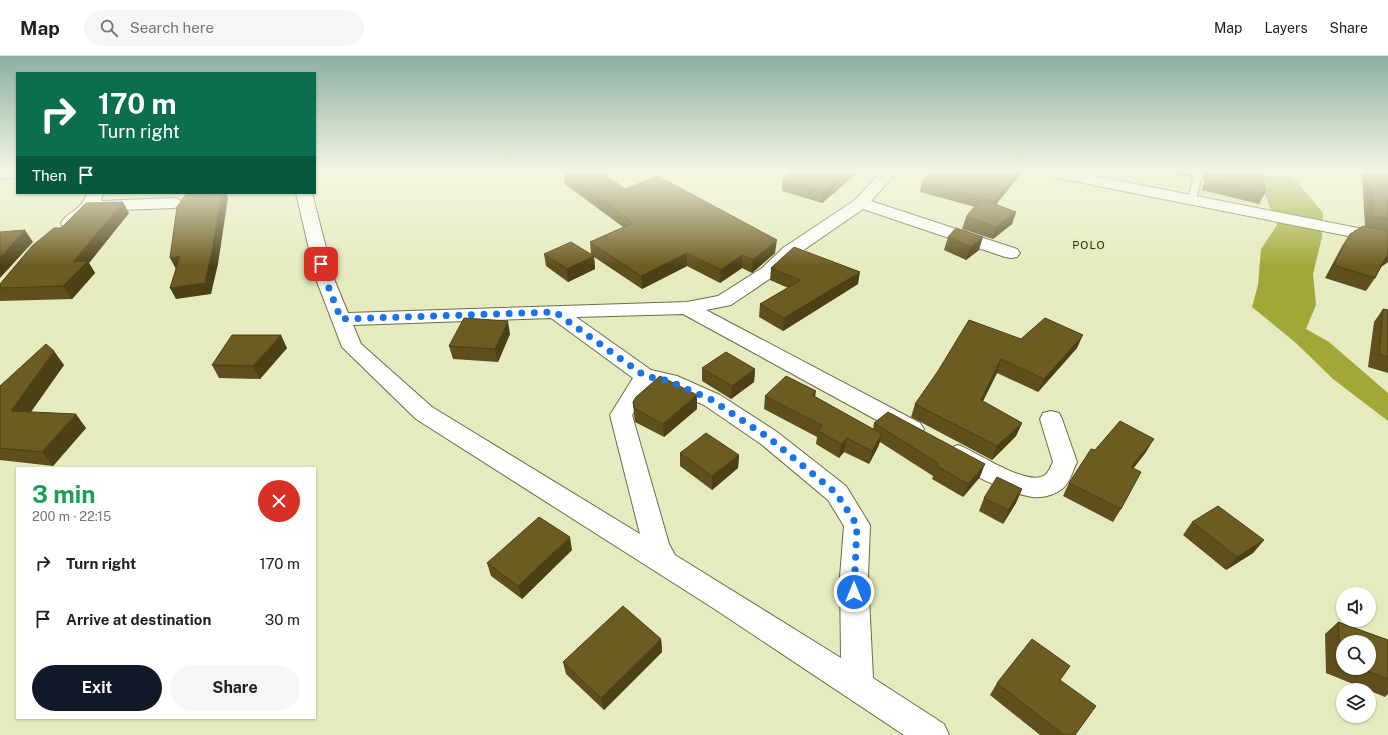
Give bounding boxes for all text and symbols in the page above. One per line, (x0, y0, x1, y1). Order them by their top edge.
search box (84, 10, 364, 46)
text: Map (20, 17, 60, 39)
icon: search (98, 17, 120, 39)
text: Search here (130, 19, 214, 36)
text: Map (1214, 20, 1242, 36)
text: Layers (1264, 20, 1308, 36)
text: Share (1330, 20, 1368, 36)
text: 170 m (98, 87, 177, 120)
icon: right (32, 88, 84, 140)
text: Turn right (98, 121, 180, 142)
icon: arrive (75, 164, 97, 186)
text: Then (32, 167, 67, 184)
district label: POLO (1072, 239, 1106, 251)
pin (304, 247, 338, 281)
icon: arrive (310, 253, 332, 275)
text: 3 min (32, 480, 96, 508)
button: close (258, 480, 300, 522)
text: 200 m · 22:15 (32, 509, 111, 524)
icon: right (32, 552, 54, 574)
text: Turn right (66, 555, 136, 572)
text: 170 m (259, 555, 300, 572)
position arrow (833, 571, 875, 613)
map controls (1336, 587, 1376, 723)
button: sound (1336, 587, 1376, 627)
icon: arrive (32, 608, 54, 630)
text: Arrive at destination (66, 611, 211, 628)
text: 30 m (265, 611, 300, 628)
button: search (1336, 635, 1376, 675)
button: Exit (32, 665, 162, 711)
button: Share (170, 665, 300, 711)
button: layers (1336, 683, 1376, 723)

